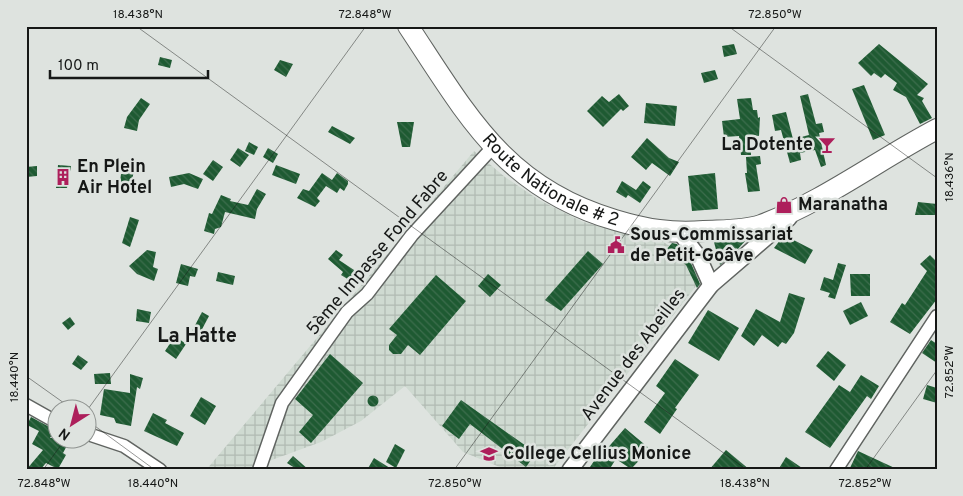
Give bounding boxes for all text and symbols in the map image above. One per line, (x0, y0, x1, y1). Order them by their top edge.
text: 18.438°N (113, 7, 163, 23)
text: 72.848°W (338, 7, 392, 23)
text: 72.850°W (748, 7, 802, 23)
scale bar (50, 48, 208, 80)
text: 100 m (58, 57, 99, 76)
street label: Route Nationale # 2 (477, 129, 622, 232)
place label: La Dotente (721, 134, 813, 157)
bar icon: La Dotente (817, 135, 837, 155)
text: 18.436°N (942, 152, 958, 202)
place label: En Plein Air Hotel (77, 156, 152, 200)
street label: 5ème Impasse Fond Fabre (302, 165, 454, 341)
building icon: En Plein Air Hotel (53, 167, 73, 187)
place label: Maranatha (798, 194, 888, 217)
shop icon: Maranatha (774, 195, 794, 215)
place label: Sous-Commissariat de Petit-Goâve (630, 224, 793, 268)
public building icon: Sous-Commissariat de Petit-Goâve (606, 235, 626, 255)
street label: Avenue des Abeilles (577, 284, 691, 426)
district label: La Hatte (157, 324, 237, 350)
text: 72.852°W (942, 345, 958, 399)
text: 18.440°N (7, 352, 23, 402)
north arrow (48, 398, 98, 448)
text: N (56, 423, 74, 443)
place label: College Cellius Monice (503, 443, 691, 466)
school or university icon: College Cellius Monice (479, 444, 499, 464)
text: 72.848°W (17, 476, 71, 492)
text: 18.440°N (128, 476, 178, 492)
text: 72.850°W (428, 476, 482, 492)
text: 18.438°N (720, 476, 770, 492)
text: 72.852°W (838, 476, 892, 492)

